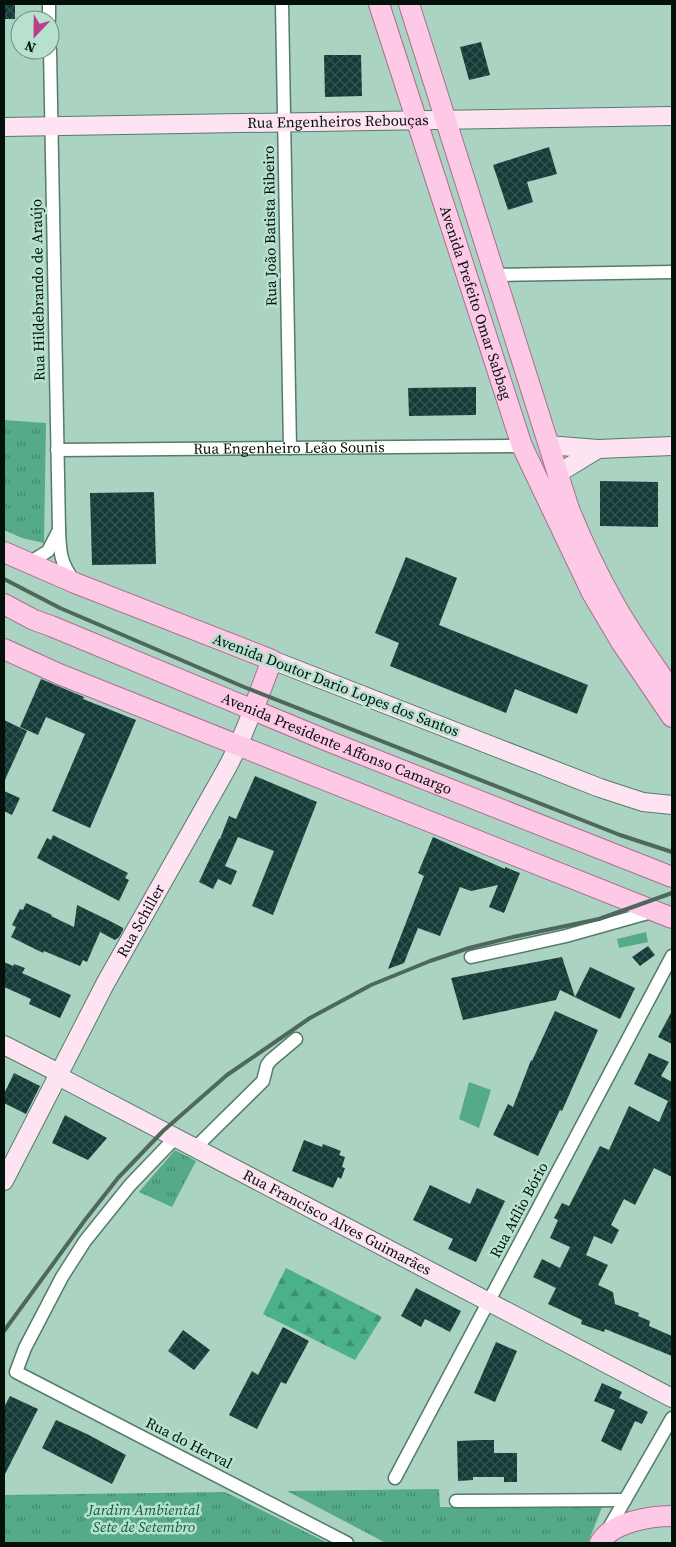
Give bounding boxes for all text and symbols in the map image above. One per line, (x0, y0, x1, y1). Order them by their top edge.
north arrow (10, 10, 60, 60)
text: N (22, 36, 39, 58)
street label: Rua Engenheiros Rebouças (247, 109, 429, 133)
street label: Rua João Batista Ribeiro (258, 145, 281, 307)
street label: Rua Hildebrando de Araújo (25, 199, 50, 381)
street label: Avenida Prefeito Omar Sabbag (435, 203, 517, 402)
street label: Rua Engenheiro Leão Sounis (193, 436, 385, 459)
street label: Avenida Doutor Dario Lopes dos Santos (210, 628, 462, 741)
street label: Avenida Presidente Affonso Camargo (218, 687, 455, 799)
street label: Rua Schiller (111, 880, 170, 961)
street label: Rua Atílio Bório (484, 1158, 553, 1261)
street label: Rua Francisco Alves Guimarães (240, 1164, 435, 1280)
street label: Rua do Herval (142, 1412, 237, 1474)
park label: Jardim Ambiental Sete de Setembro (86, 1499, 201, 1537)

